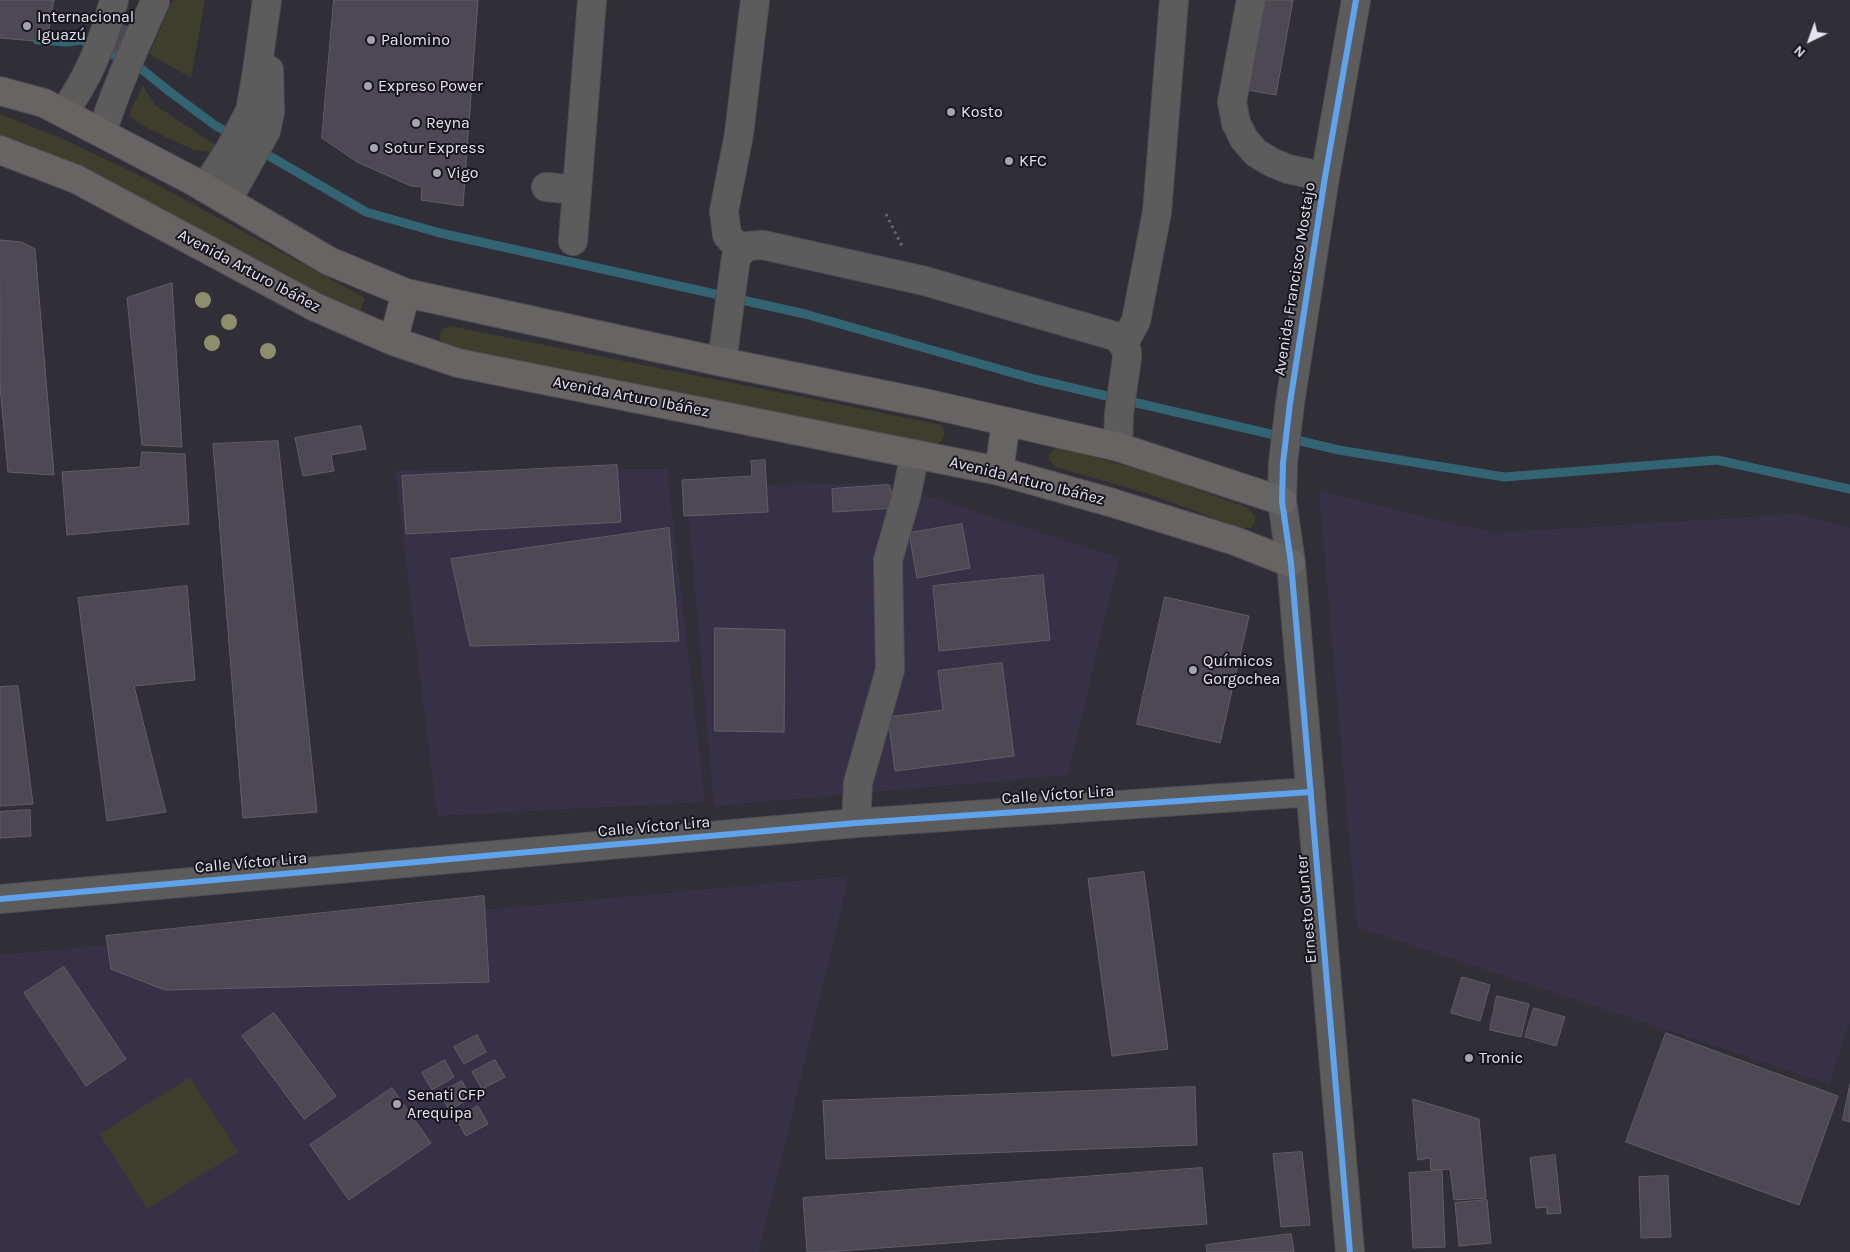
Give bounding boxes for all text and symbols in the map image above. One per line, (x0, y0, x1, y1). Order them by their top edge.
place label: Internacional Iguazú (37, 7, 134, 45)
north arrow (1785, 15, 1835, 65)
marker: Internacional Iguazú (21, 20, 33, 32)
place label: Palomino (381, 30, 450, 50)
marker: Palomino (365, 34, 377, 46)
text: N (1790, 42, 1809, 61)
place label: Expreso Power (378, 76, 483, 96)
marker: Expreso Power (362, 80, 374, 92)
place label: Kosto (961, 102, 1003, 122)
marker: Kosto (945, 106, 957, 118)
place label: Reyna (426, 113, 470, 133)
marker: Reyna (410, 117, 422, 129)
place label: Sotur Express (384, 138, 485, 158)
marker: Sotur Express (368, 142, 380, 154)
place label: KFC (1019, 151, 1047, 171)
marker: KFC (1003, 155, 1015, 167)
place label: Vigo (447, 163, 479, 183)
marker: Vigo (431, 167, 443, 179)
street label: Avenida Francisco Mostajo (1270, 181, 1320, 377)
street label: Avenida Arturo Ibáñez (174, 225, 324, 317)
street label: Avenida Arturo Ibáñez (551, 372, 711, 422)
street label: Avenida Arturo Ibáñez (948, 452, 1106, 510)
place label: Químicos Gorgochea (1203, 651, 1280, 689)
marker: Químicos Gorgochea (1187, 664, 1199, 676)
street label: Calle Víctor Lira (1001, 781, 1115, 809)
street label: Calle Víctor Lira (597, 813, 711, 841)
street label: Calle Víctor Lira (194, 849, 308, 877)
street label: Ernesto Gunter (1293, 854, 1321, 964)
place label: Tronic (1479, 1048, 1523, 1068)
marker: Tronic (1463, 1052, 1475, 1064)
place label: Senati CFP Arequipa (407, 1085, 485, 1123)
marker: Senati CFP Arequipa (391, 1098, 403, 1110)

